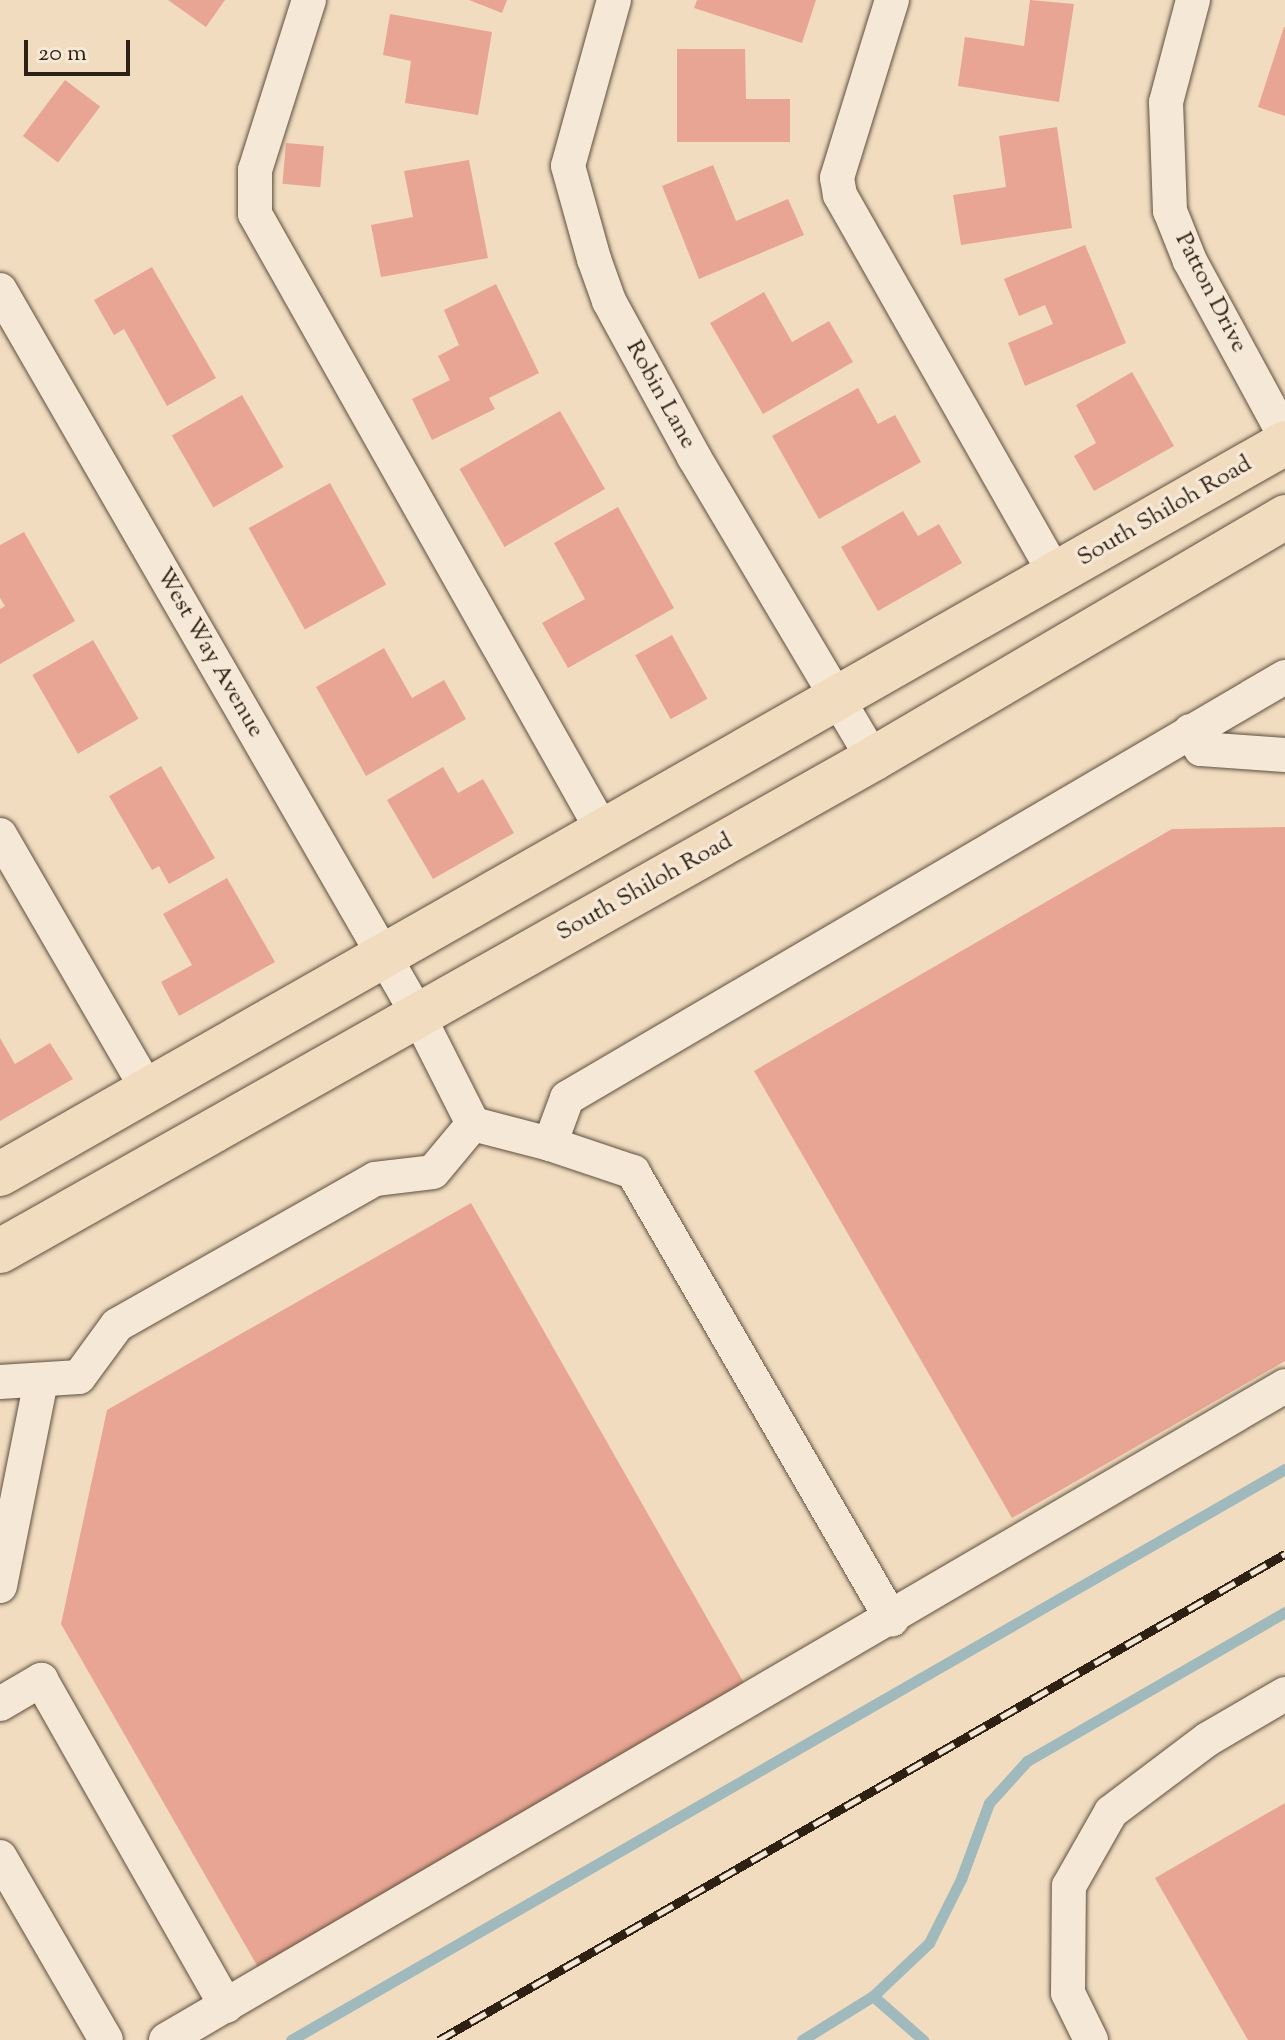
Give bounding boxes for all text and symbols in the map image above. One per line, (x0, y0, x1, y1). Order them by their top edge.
scale bar (28, 24, 134, 74)
text: 20 m (38, 37, 87, 71)
street label: Patton Drive (1168, 228, 1252, 358)
street label: Robin Lane (618, 336, 702, 454)
street label: South Shiloh Road (1073, 450, 1257, 574)
street label: West Way Avenue (149, 563, 269, 743)
street label: South Shiloh Road (552, 828, 738, 948)

